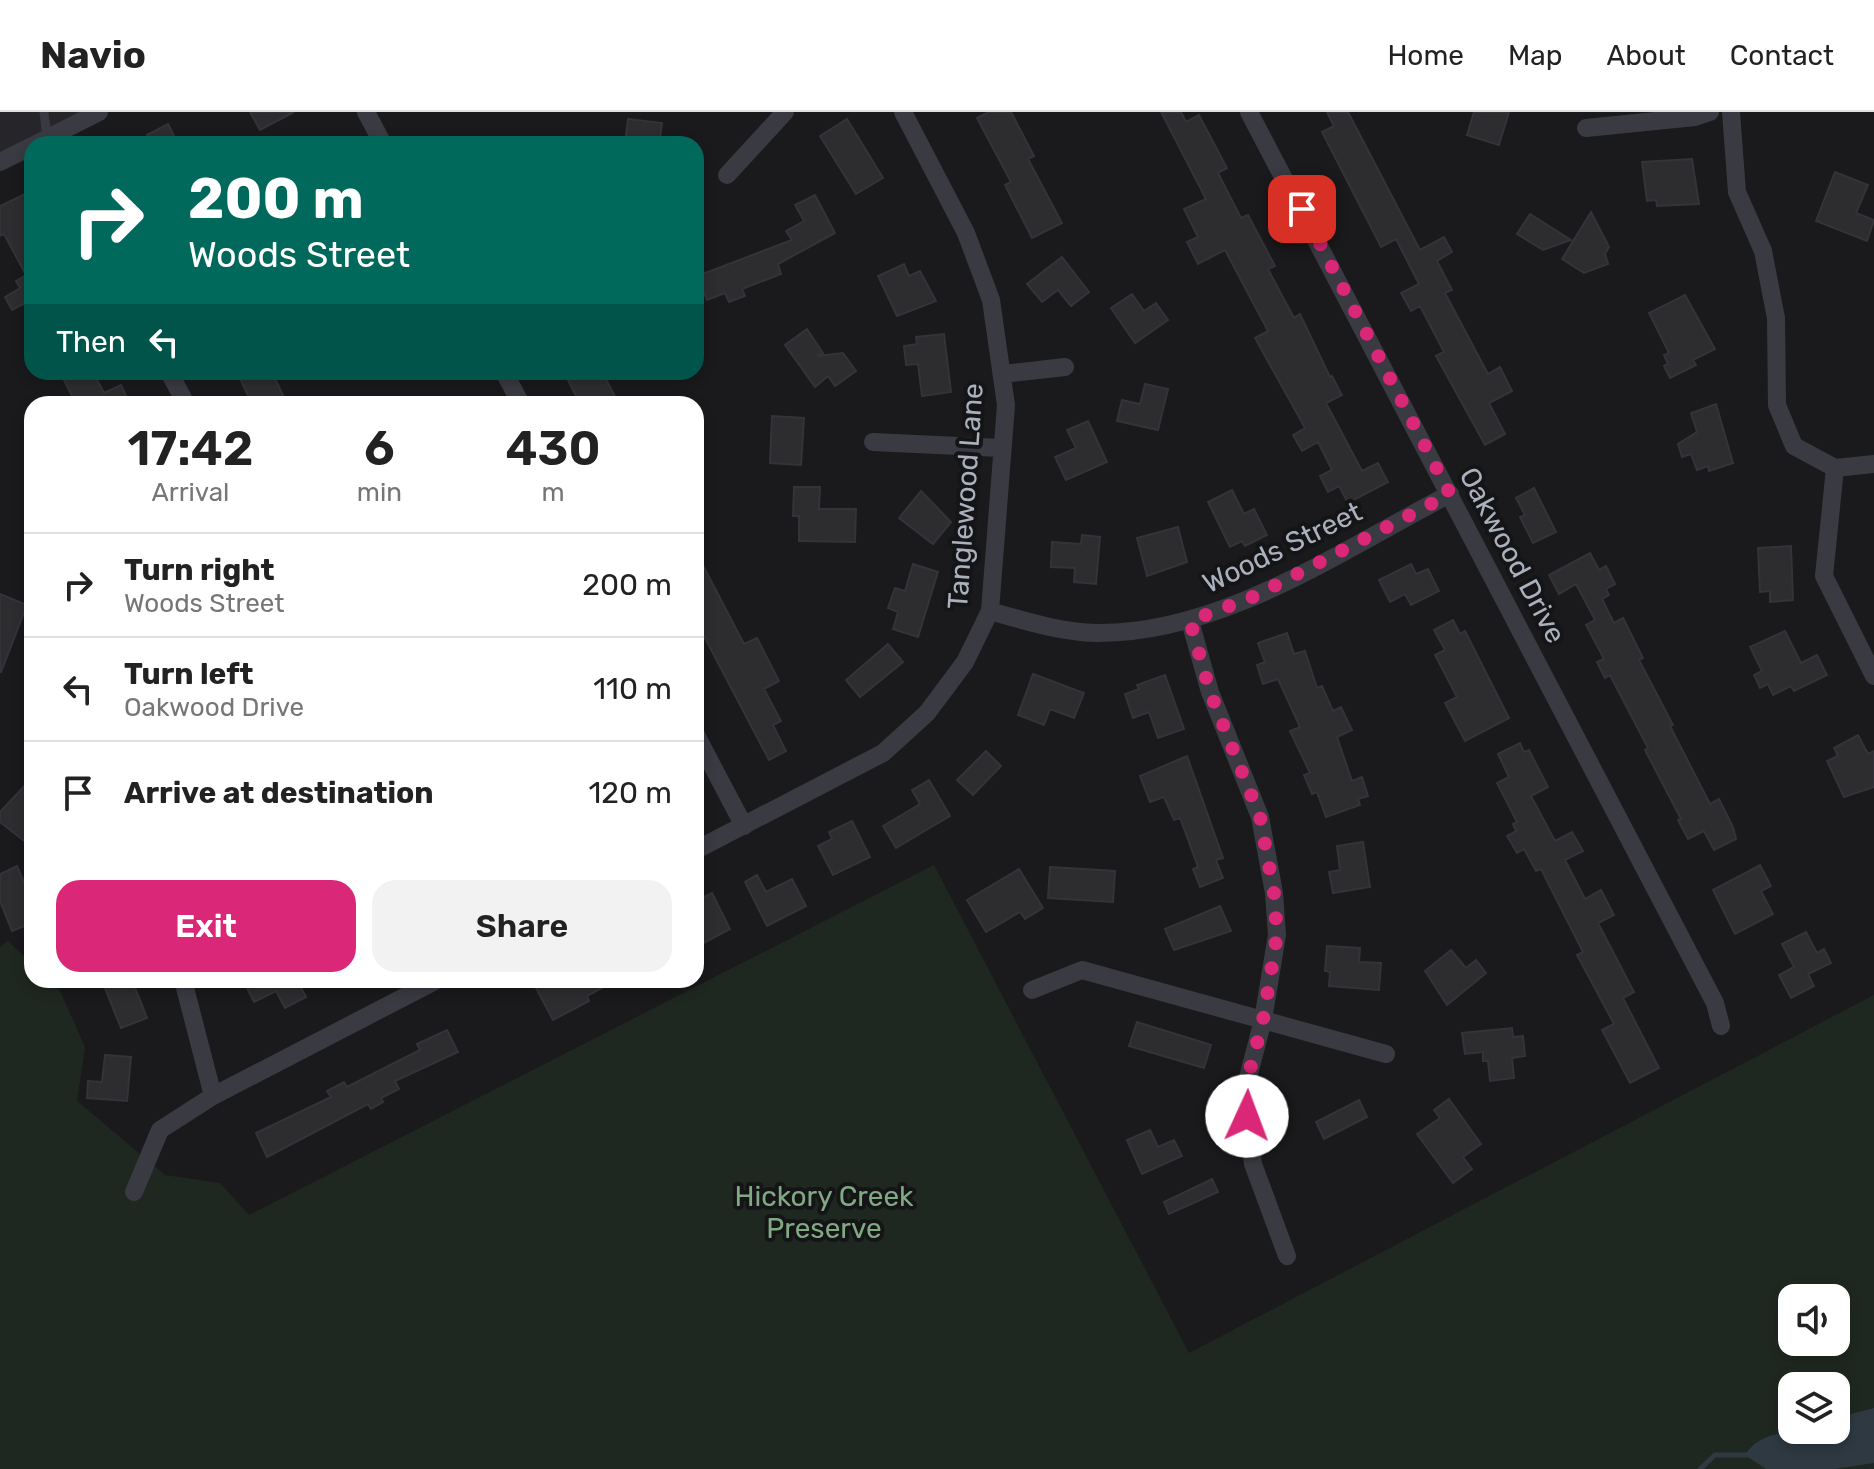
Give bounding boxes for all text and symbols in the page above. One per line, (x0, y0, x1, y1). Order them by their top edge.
text: Navio (40, 32, 146, 78)
text: Home (1387, 39, 1464, 72)
text: Map (1508, 39, 1562, 72)
text: About (1606, 39, 1686, 72)
text: Contact (1730, 39, 1834, 72)
text: 200 m (188, 166, 364, 232)
icon: right (56, 168, 160, 272)
pin (1268, 175, 1336, 243)
icon: arrive (1280, 187, 1324, 231)
text: Woods Street (188, 233, 410, 276)
icon: left (142, 320, 186, 364)
text: Then (56, 324, 126, 360)
street label: Tanglewood Lane (941, 382, 990, 610)
text: 17:42 (128, 420, 253, 477)
text: 6 (364, 420, 395, 477)
text: 430 (505, 420, 600, 477)
street label: Oakwood Drive (1452, 462, 1573, 649)
text: Arrival (151, 477, 229, 508)
text: min (357, 477, 402, 508)
text: m (541, 477, 565, 508)
street label: Woods Street (1197, 495, 1367, 600)
text: Turn right (124, 552, 275, 588)
icon: right (56, 563, 100, 607)
text: 200 m (582, 567, 672, 603)
text: Woods Street (124, 588, 284, 619)
text: Turn left (124, 656, 254, 692)
icon: left (56, 667, 100, 711)
text: 110 m (593, 671, 672, 707)
text: Oakwood Drive (124, 692, 304, 723)
icon: arrive (56, 771, 100, 815)
text: Arrive at destination (124, 775, 434, 811)
text: 120 m (588, 775, 672, 811)
button: Exit (56, 880, 356, 972)
button: Share (372, 880, 672, 972)
position arrow (1205, 1074, 1289, 1158)
park label: Hickory Creek Preserve (734, 1180, 914, 1245)
map controls (1778, 1284, 1850, 1444)
button: sound (1778, 1284, 1850, 1356)
button: layers (1778, 1372, 1850, 1444)

